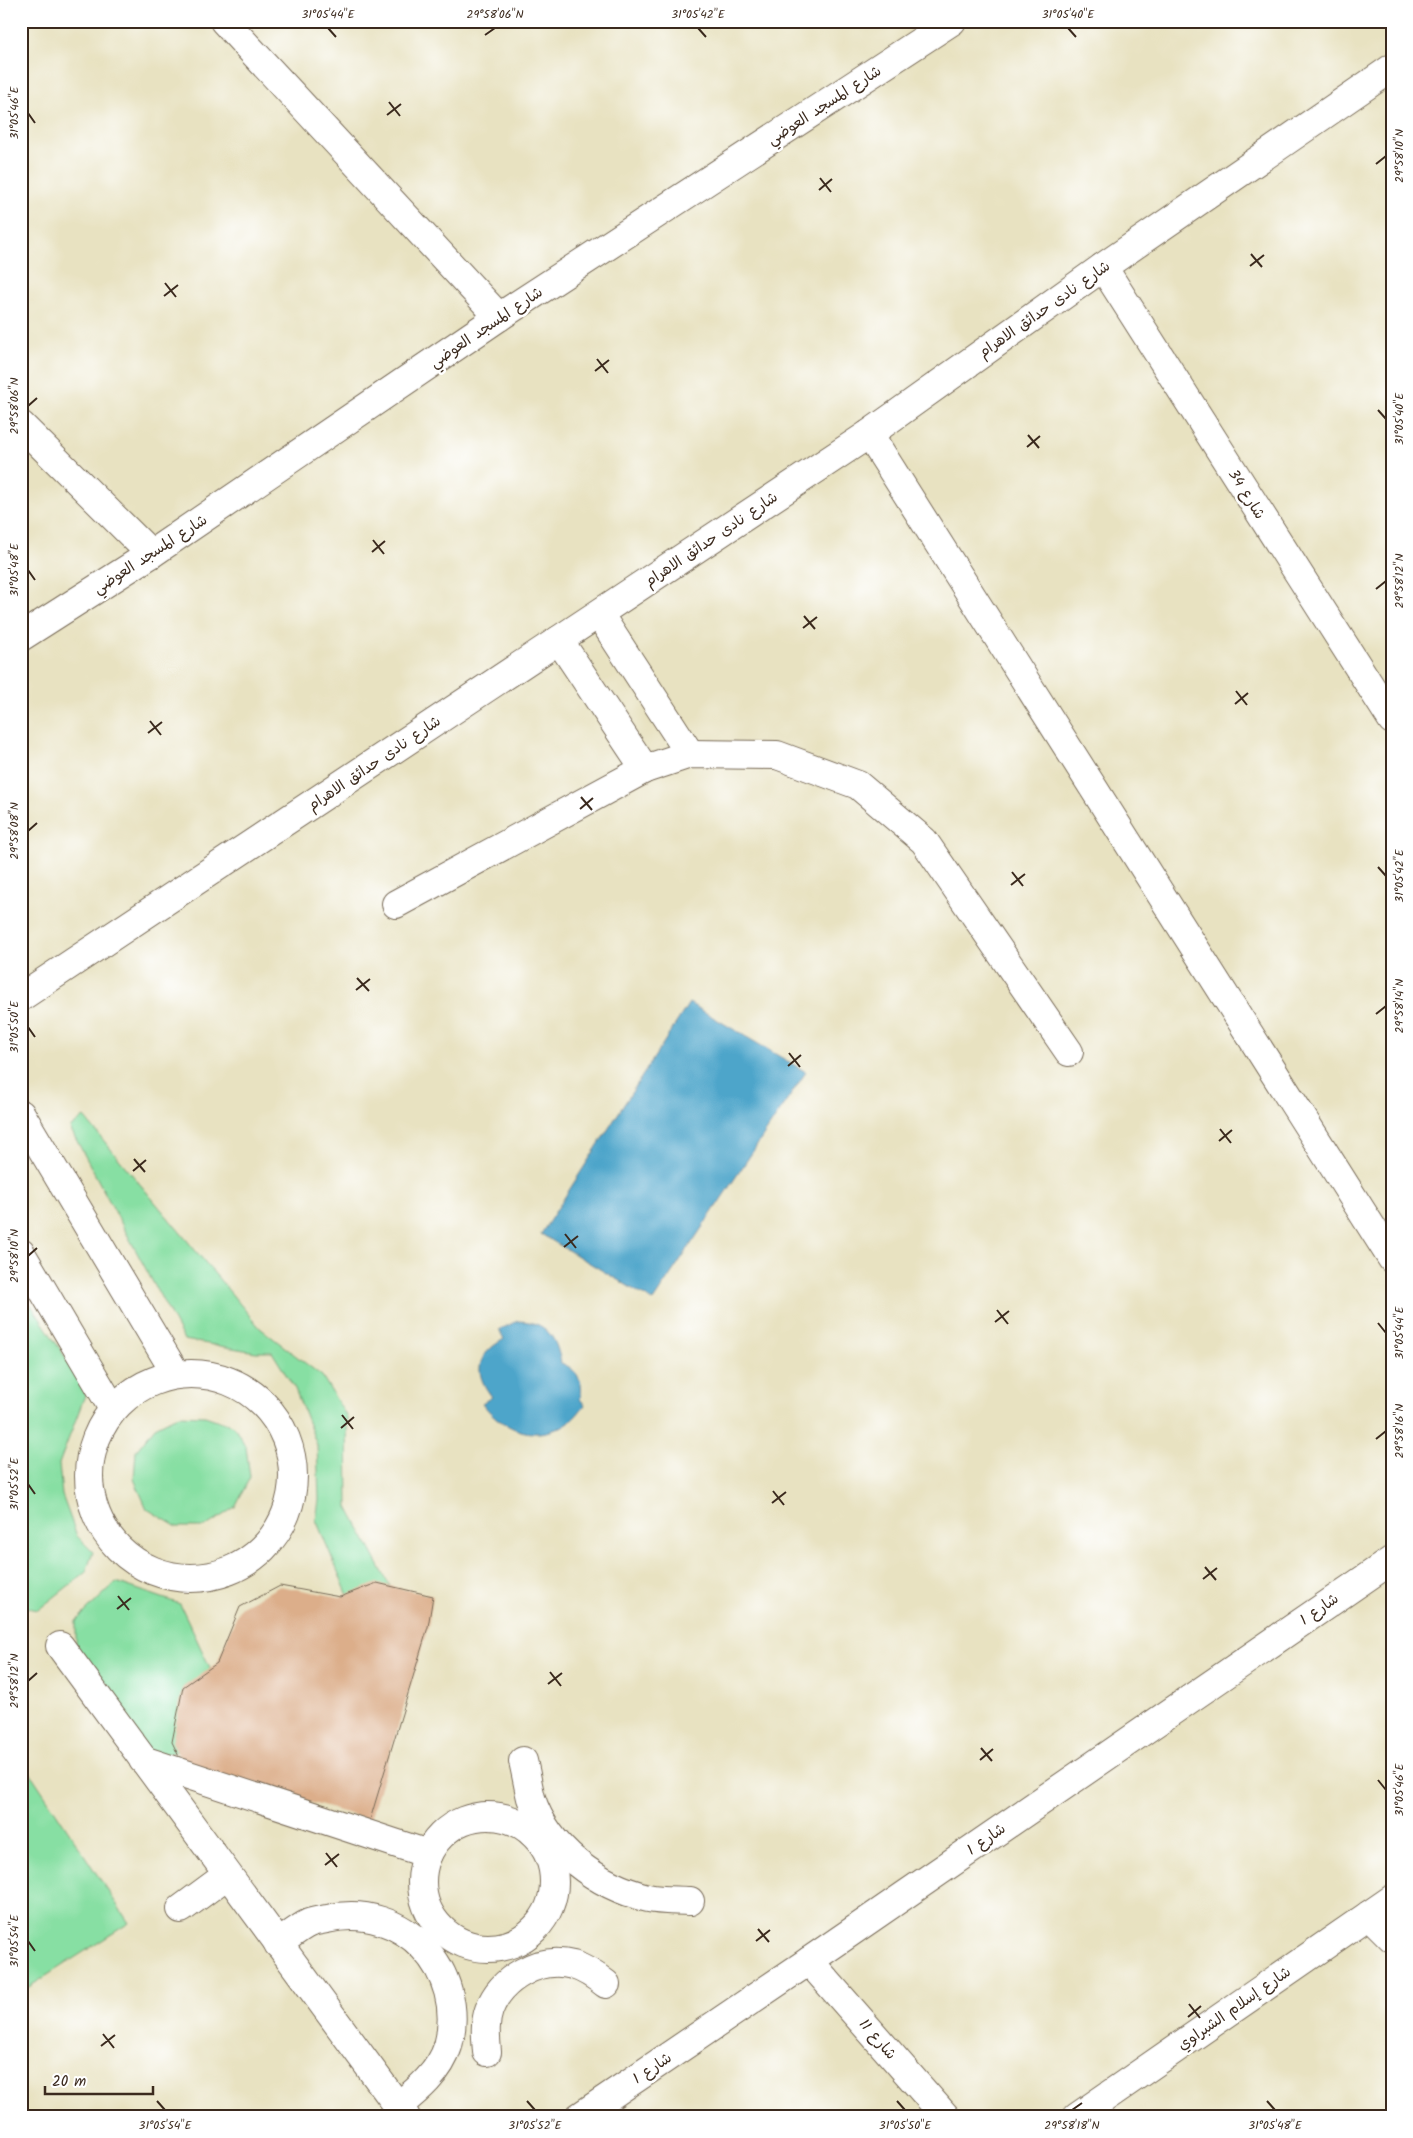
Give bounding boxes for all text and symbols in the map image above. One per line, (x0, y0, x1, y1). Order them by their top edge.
text: 31°05'44"E (301, 5, 356, 24)
text: 29°58'06"N (466, 5, 524, 24)
text: 31°05'42"E (671, 5, 726, 24)
text: 31°05'40"E (1042, 5, 1095, 24)
street label: شارع المسجد العوضي (762, 60, 887, 152)
text: 31°05'46"E (5, 85, 24, 140)
text: 29°58'10"N (1390, 129, 1409, 183)
street label: شارع نادى حدائق الاهرام (974, 255, 1116, 365)
street label: شارع المسجد العوضي (425, 281, 548, 375)
text: 29°58'06"N (5, 377, 24, 435)
text: 31°05'40"E (1390, 392, 1409, 445)
street label: شارع 34 (1221, 465, 1271, 524)
street label: شارع نادى حدائق الاهرام (640, 486, 783, 594)
street label: شارع المسجد العوضي (88, 509, 213, 601)
text: 31°05'48"E (5, 542, 24, 597)
text: 29°58'12"N (1390, 553, 1409, 609)
street label: شارع نادى حدائق الاهرام (303, 710, 446, 818)
text: 29°58'08"N (5, 802, 24, 860)
text: 31°05'42"E (1390, 848, 1409, 903)
text: 29°58'14"N (1390, 979, 1409, 1033)
text: 31°05'50"E (5, 1000, 24, 1053)
text: 29°58'10"N (5, 1229, 24, 1283)
text: 31°05'44"E (1390, 1305, 1409, 1360)
text: 29°58'16"N (1390, 1404, 1409, 1458)
text: 31°05'52"E (5, 1456, 24, 1511)
street label: شارع 1 (1295, 1588, 1344, 1632)
text: 29°58'12"N (5, 1653, 24, 1709)
text: 31°05'46"E (1390, 1762, 1409, 1817)
street label: شارع 1 (962, 1818, 1011, 1862)
text: 31°05'54"E (5, 1914, 24, 1967)
street label: شارع إسلام الشبراوي (1173, 1961, 1296, 2057)
street label: شارع 11 (852, 2014, 902, 2066)
street label: شارع 1 (628, 2047, 677, 2091)
scale bar (45, 2063, 152, 2095)
text: 20 m (52, 2070, 86, 2094)
text: 31°05'54"E (139, 2116, 192, 2135)
text: 31°05'52"E (508, 2116, 563, 2135)
text: 31°05'50"E (879, 2116, 932, 2135)
text: 29°58'18"N (1044, 2116, 1100, 2135)
text: 31°05'48"E (1248, 2116, 1303, 2135)

